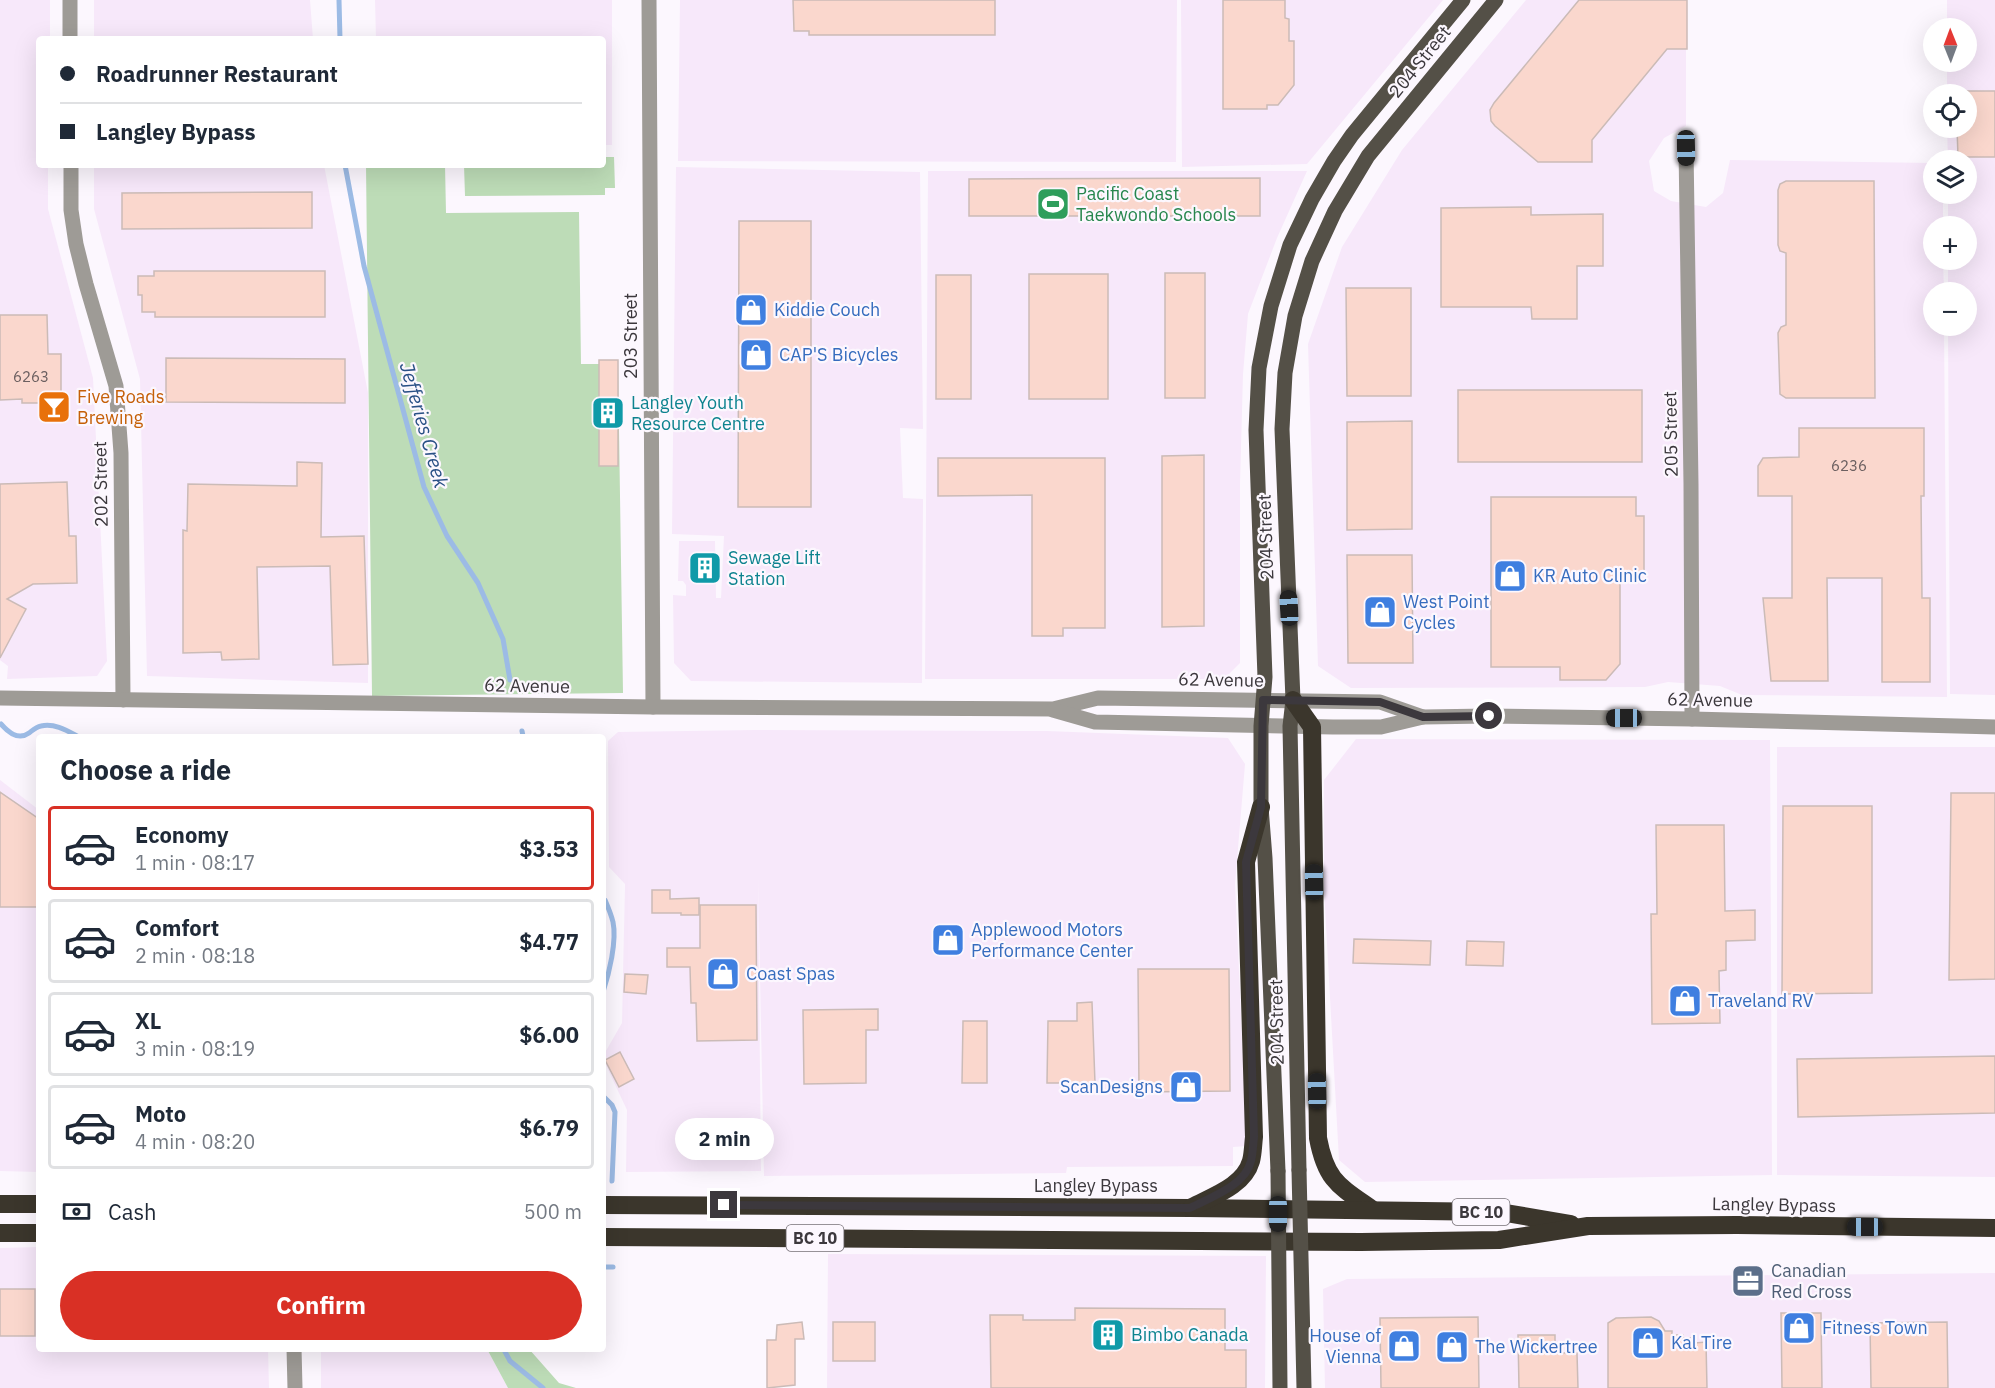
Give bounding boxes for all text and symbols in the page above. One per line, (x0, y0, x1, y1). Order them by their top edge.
north arrow (1923, 18, 1977, 72)
map controls (1923, 18, 1977, 336)
street label: 204 Street (1384, 21, 1456, 102)
text: Roadrunner Restaurant (96, 59, 338, 88)
button: locate (1923, 84, 1977, 138)
text: Langley Bypass (96, 117, 256, 146)
car (1677, 130, 1695, 166)
button: layers (1923, 150, 1977, 204)
place label: Pacific Coast Taekwondo Schools (1076, 182, 1236, 226)
sports icon: Pacific Coast Taekwondo Schools (1035, 186, 1071, 222)
button: + (1923, 216, 1977, 270)
button: − (1923, 282, 1977, 336)
shop icon: Kiddie Couch (733, 292, 769, 328)
street label: 203 Street (619, 293, 642, 379)
place label: Kiddie Couch (774, 298, 880, 321)
shop icon: CAP'S Bicycles (738, 337, 774, 373)
place label: CAP'S Bicycles (779, 343, 899, 366)
water label: Jefferies Creek (394, 359, 455, 491)
house number: 6263 (13, 367, 49, 386)
place label: Five Roads Brewing (77, 385, 165, 429)
bar icon: Five Roads Brewing (36, 389, 72, 425)
place label: Langley Youth Resource Centre (631, 391, 765, 435)
street label: 205 Street (1658, 391, 1683, 477)
building icon: Langley Youth Resource Centre (590, 395, 626, 431)
street label: 202 Street (88, 441, 113, 527)
house number: 6236 (1831, 456, 1867, 475)
street label: 204 Street (1253, 494, 1278, 580)
place label: Sewage Lift Station (728, 546, 821, 590)
building icon: Sewage Lift Station (687, 550, 723, 586)
shop icon: KR Auto Clinic (1492, 558, 1528, 594)
place label: KR Auto Clinic (1533, 564, 1647, 587)
car (1279, 590, 1299, 626)
place label: West Point Cycles (1403, 590, 1490, 634)
shop icon: West Point Cycles (1362, 594, 1398, 630)
street label: 62 Avenue (1178, 667, 1264, 692)
street label: 62 Avenue (484, 673, 570, 698)
street label: 62 Avenue (1667, 687, 1753, 712)
route start (1475, 702, 1502, 729)
car (1606, 709, 1642, 727)
text: Choose a ride (60, 752, 231, 787)
text: Economy (135, 820, 229, 849)
icon: car (63, 821, 117, 875)
text: $3.53 (519, 834, 579, 863)
text: 1 min · 08:17 (135, 849, 255, 876)
car (1305, 864, 1323, 900)
text: Comfort (135, 913, 219, 942)
icon: car (63, 914, 117, 968)
place label: Applewood Motors Performance Center (971, 918, 1134, 962)
shop icon: Applewood Motors Performance Center (930, 922, 966, 958)
text: $4.77 (519, 927, 579, 956)
text: 2 min · 08:18 (135, 942, 255, 969)
shop icon: Coast Spas (705, 956, 741, 992)
place label: Coast Spas (746, 962, 835, 985)
street label: 204 Street (1264, 979, 1289, 1065)
shop icon: Traveland RV (1667, 983, 1703, 1019)
place label: Traveland RV (1708, 989, 1814, 1012)
text: XL (135, 1006, 161, 1035)
icon: car (63, 1007, 117, 1061)
text: $6.00 (519, 1020, 579, 1049)
text: 3 min · 08:19 (135, 1035, 255, 1062)
shop icon: ScanDesigns (1168, 1069, 1204, 1105)
car (1308, 1073, 1326, 1109)
place label: ScanDesigns (1060, 1075, 1163, 1098)
text: Moto (135, 1099, 186, 1128)
icon: car (63, 1100, 117, 1154)
text: $6.79 (519, 1113, 579, 1142)
callout: 2 min (674, 1118, 774, 1160)
text: 2 min (698, 1125, 751, 1152)
text: 4 min · 08:20 (135, 1128, 255, 1155)
street label: Langley Bypass (1034, 1174, 1158, 1197)
route end (710, 1191, 737, 1218)
street label: Langley Bypass (1712, 1192, 1836, 1217)
icon: cash (60, 1195, 93, 1228)
car (1269, 1196, 1287, 1232)
text: Cash (108, 1197, 157, 1226)
text: 500 m (524, 1198, 582, 1225)
road number: BC 10 (1452, 1199, 1510, 1225)
car (1847, 1218, 1883, 1236)
road number: BC 10 (786, 1225, 844, 1251)
place label: Canadian Red Cross (1771, 1259, 1852, 1303)
office icon: Canadian Red Cross (1730, 1263, 1766, 1299)
button: Confirm (60, 1271, 582, 1340)
shop icon: Fitness Town (1781, 1310, 1817, 1346)
place label: Fitness Town (1822, 1316, 1928, 1339)
building icon: Bimbo Canada (1090, 1317, 1126, 1353)
place label: Bimbo Canada (1131, 1323, 1249, 1346)
place label: House of Vienna (1309, 1324, 1381, 1368)
shop icon: Kal Tire (1630, 1325, 1666, 1361)
shop icon: House of Vienna (1386, 1328, 1422, 1364)
shop icon: The Wickertree (1434, 1329, 1470, 1365)
place label: Kal Tire (1671, 1331, 1732, 1354)
place label: The Wickertree (1475, 1335, 1598, 1358)

